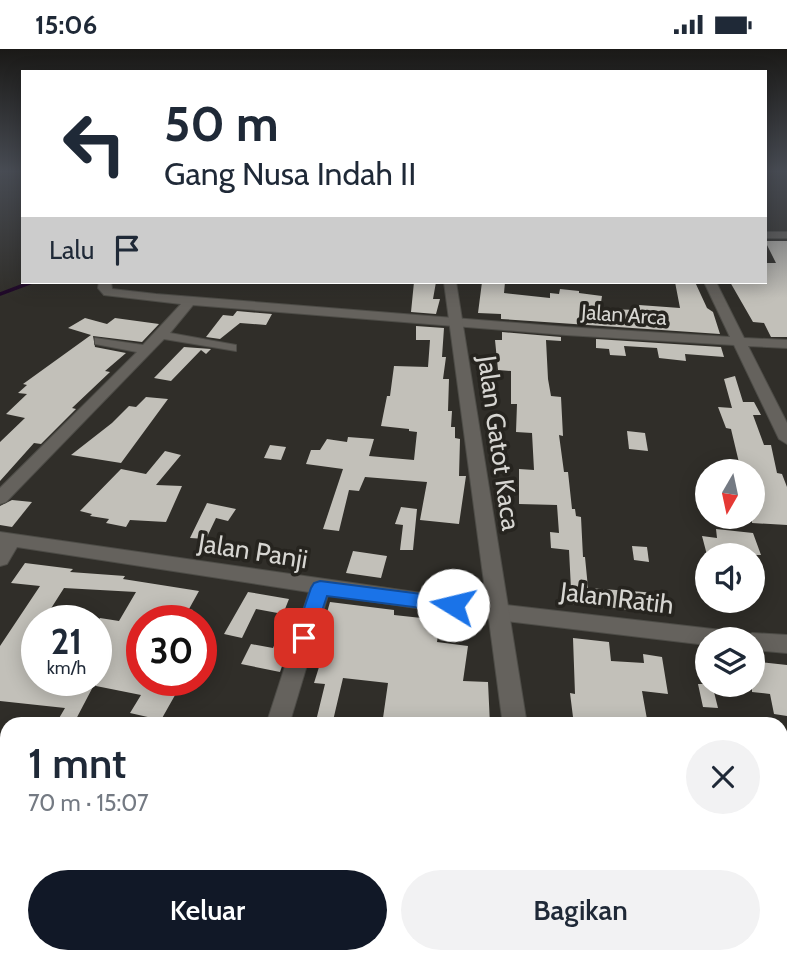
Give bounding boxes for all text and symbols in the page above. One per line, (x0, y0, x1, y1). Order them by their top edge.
text: 15:06 (35, 9, 97, 41)
text: 50 m (164, 94, 279, 153)
icon: left (49, 98, 140, 189)
text: Gang Nusa Indah II (164, 154, 416, 193)
icon: arrive (108, 231, 146, 269)
text: Lalu (49, 234, 94, 266)
street label: Jalan Arca (579, 299, 668, 330)
street label: Jalan Gatot Kaca (471, 352, 527, 533)
north arrow (695, 459, 765, 529)
map controls (695, 459, 765, 697)
street label: Jalan Panji (195, 526, 310, 575)
button: sound (695, 543, 765, 613)
position arrow (416, 568, 490, 642)
street label: Jalan Ratih (557, 575, 676, 621)
speed limit sign: 30 (126, 605, 217, 696)
pin (274, 608, 334, 668)
icon: arrive (285, 619, 323, 657)
text: 21 (51, 620, 82, 663)
button: layers (695, 627, 765, 697)
text: km/h (47, 657, 86, 679)
text: 1 mnt (28, 737, 126, 789)
button: close (686, 740, 760, 814)
text: 70 m · 15:07 (28, 789, 149, 817)
button: Keluar (28, 870, 387, 950)
button: Bagikan (401, 870, 760, 950)

